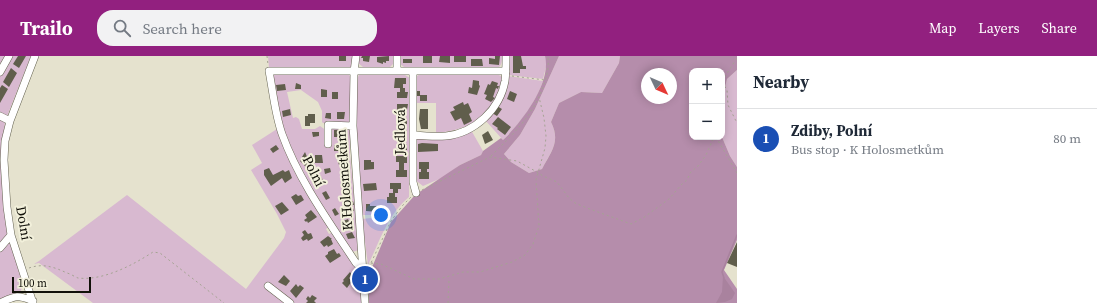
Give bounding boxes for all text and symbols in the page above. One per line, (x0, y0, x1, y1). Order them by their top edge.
search box (97, 10, 377, 46)
text: Trailo (20, 15, 73, 41)
icon: search (111, 17, 133, 39)
text: Search here (143, 18, 222, 39)
text: Map (929, 18, 956, 38)
text: Layers (978, 18, 1020, 38)
text: Share (1042, 18, 1077, 38)
north arrow (641, 68, 677, 104)
map controls (689, 68, 725, 140)
button: + (689, 68, 725, 104)
text: Nearby (753, 70, 809, 94)
button: − (689, 104, 725, 140)
street label: Jedlová (390, 108, 410, 156)
text: Zdiby, Polní (791, 120, 872, 141)
street label: K Holosmetkům (330, 128, 358, 231)
text: 1 (762, 130, 770, 147)
text: 80 m (1053, 130, 1081, 147)
text: Bus stop · K Holosmetkům (791, 141, 944, 158)
street label: Polní (298, 152, 330, 190)
street label: Dolní (11, 204, 37, 242)
your location (371, 205, 391, 225)
pin: 1 (352, 264, 378, 294)
scale bar (12, 275, 91, 294)
text: 100 m (18, 276, 47, 291)

